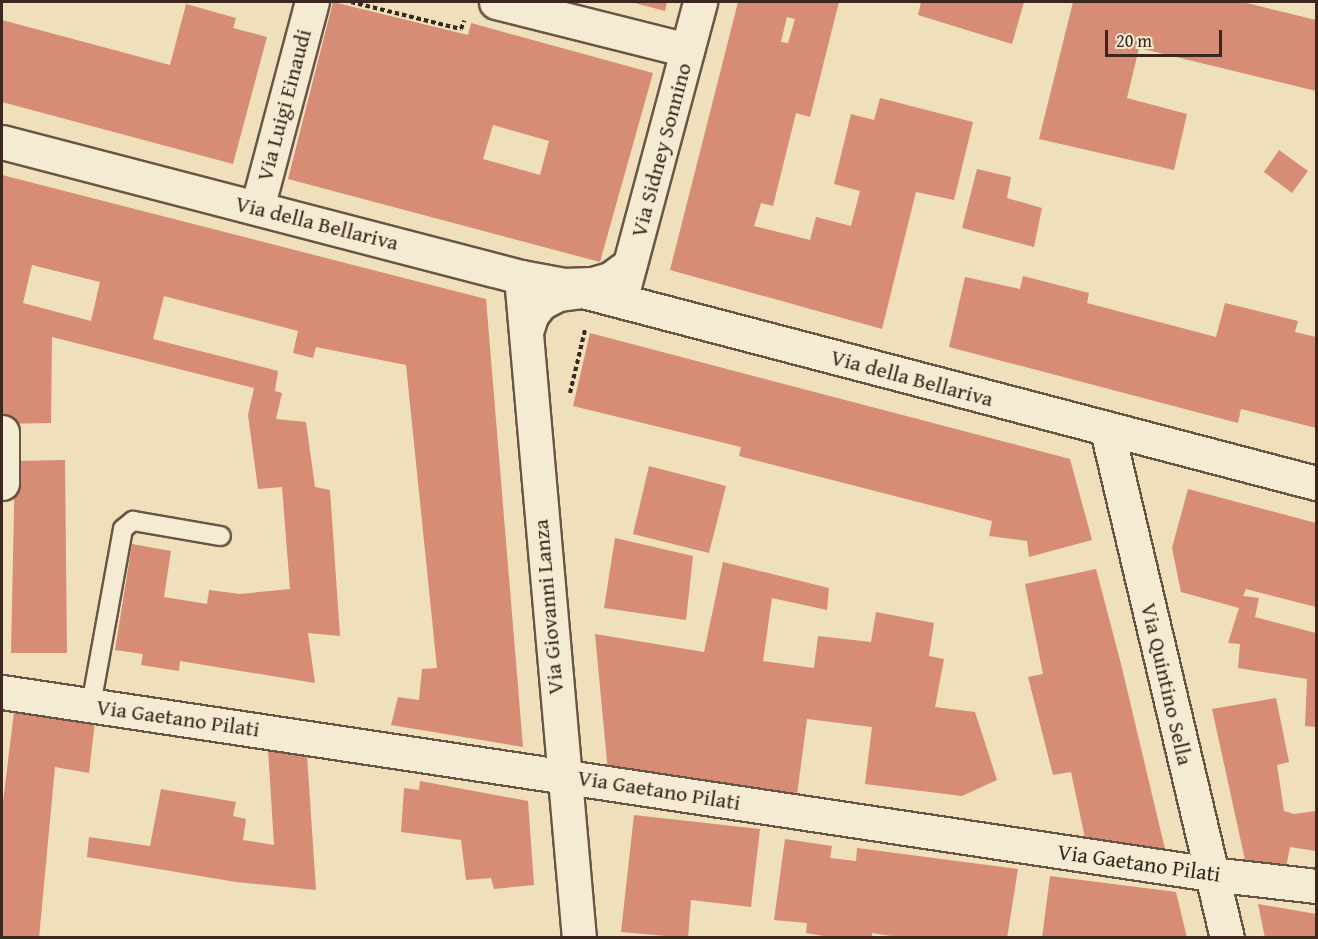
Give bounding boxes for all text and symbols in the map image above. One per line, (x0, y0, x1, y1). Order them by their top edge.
scale bar (1108, 18, 1225, 56)
street label: Via Luigi Einaudi (251, 26, 317, 184)
text: 20 m (1116, 27, 1152, 54)
street label: Via Sidney Sonnino (625, 60, 697, 240)
street label: Via della Bellariva (233, 190, 401, 256)
street label: Via della Bellariva (828, 344, 996, 412)
street label: Via Giovanni Lanza (527, 518, 569, 696)
street label: Via Quintino Sella (1135, 600, 1199, 768)
street label: Via Gaetano Pilati (95, 693, 261, 743)
street label: Via Gaetano Pilati (576, 764, 742, 816)
street label: Via Gaetano Pilati (1056, 838, 1222, 888)

